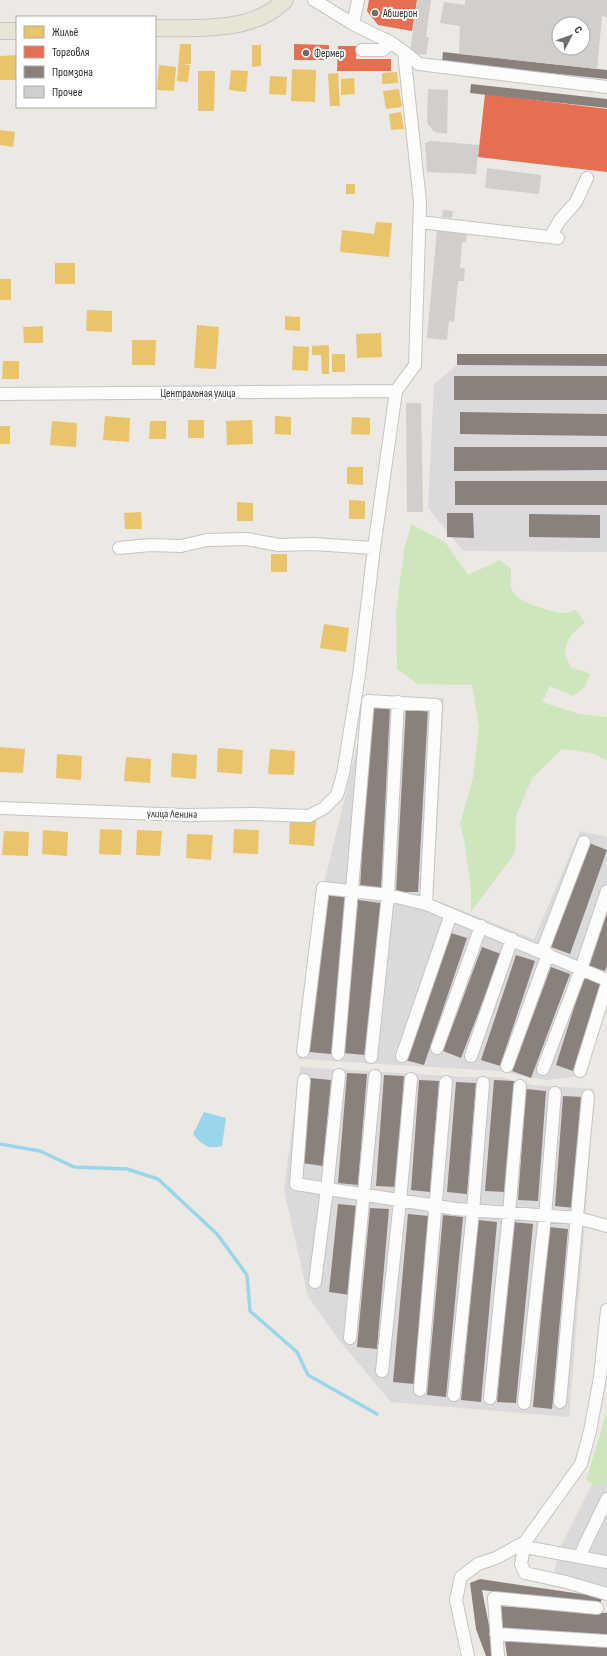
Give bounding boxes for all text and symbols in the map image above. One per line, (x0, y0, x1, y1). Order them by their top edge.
place label: Абшерон (382, 7, 417, 20)
marker: Абшерон (370, 8, 380, 18)
legend (16, 16, 156, 108)
north arrow (551, 16, 591, 56)
text: С (571, 23, 585, 36)
text: Жильё (52, 25, 79, 40)
text: Торговля (52, 45, 90, 60)
place label: Фермер (314, 47, 344, 60)
marker: Фермер (301, 48, 311, 58)
text: Промзона (52, 65, 93, 80)
text: Прочее (52, 85, 83, 100)
street label: Центральная улица (161, 387, 235, 400)
street label: улица Ленина (147, 807, 197, 821)

